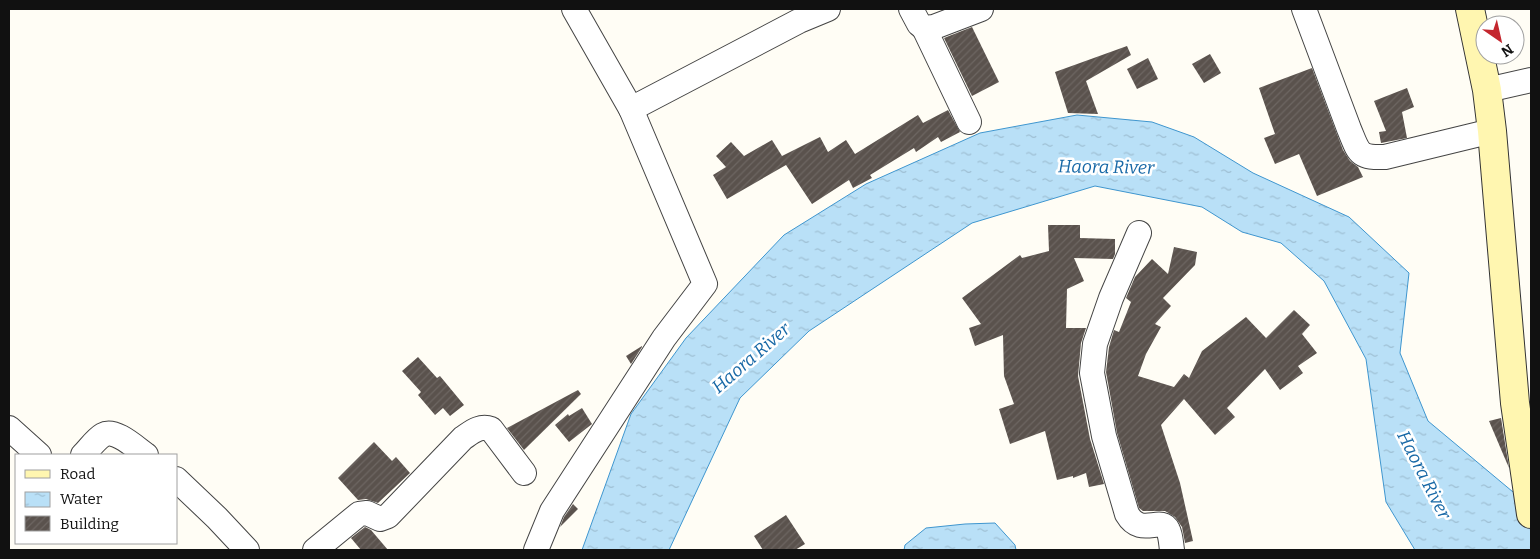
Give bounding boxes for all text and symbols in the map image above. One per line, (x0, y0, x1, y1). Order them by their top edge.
north arrow (1475, 15, 1525, 65)
text: N (1498, 40, 1516, 61)
water label: Haora River (1058, 155, 1155, 179)
water label: Haora River (707, 318, 795, 398)
water label: Haora River (1392, 427, 1456, 524)
legend (15, 454, 178, 544)
text: Road (60, 465, 95, 483)
text: Water (60, 490, 103, 508)
text: Building (60, 515, 119, 533)

